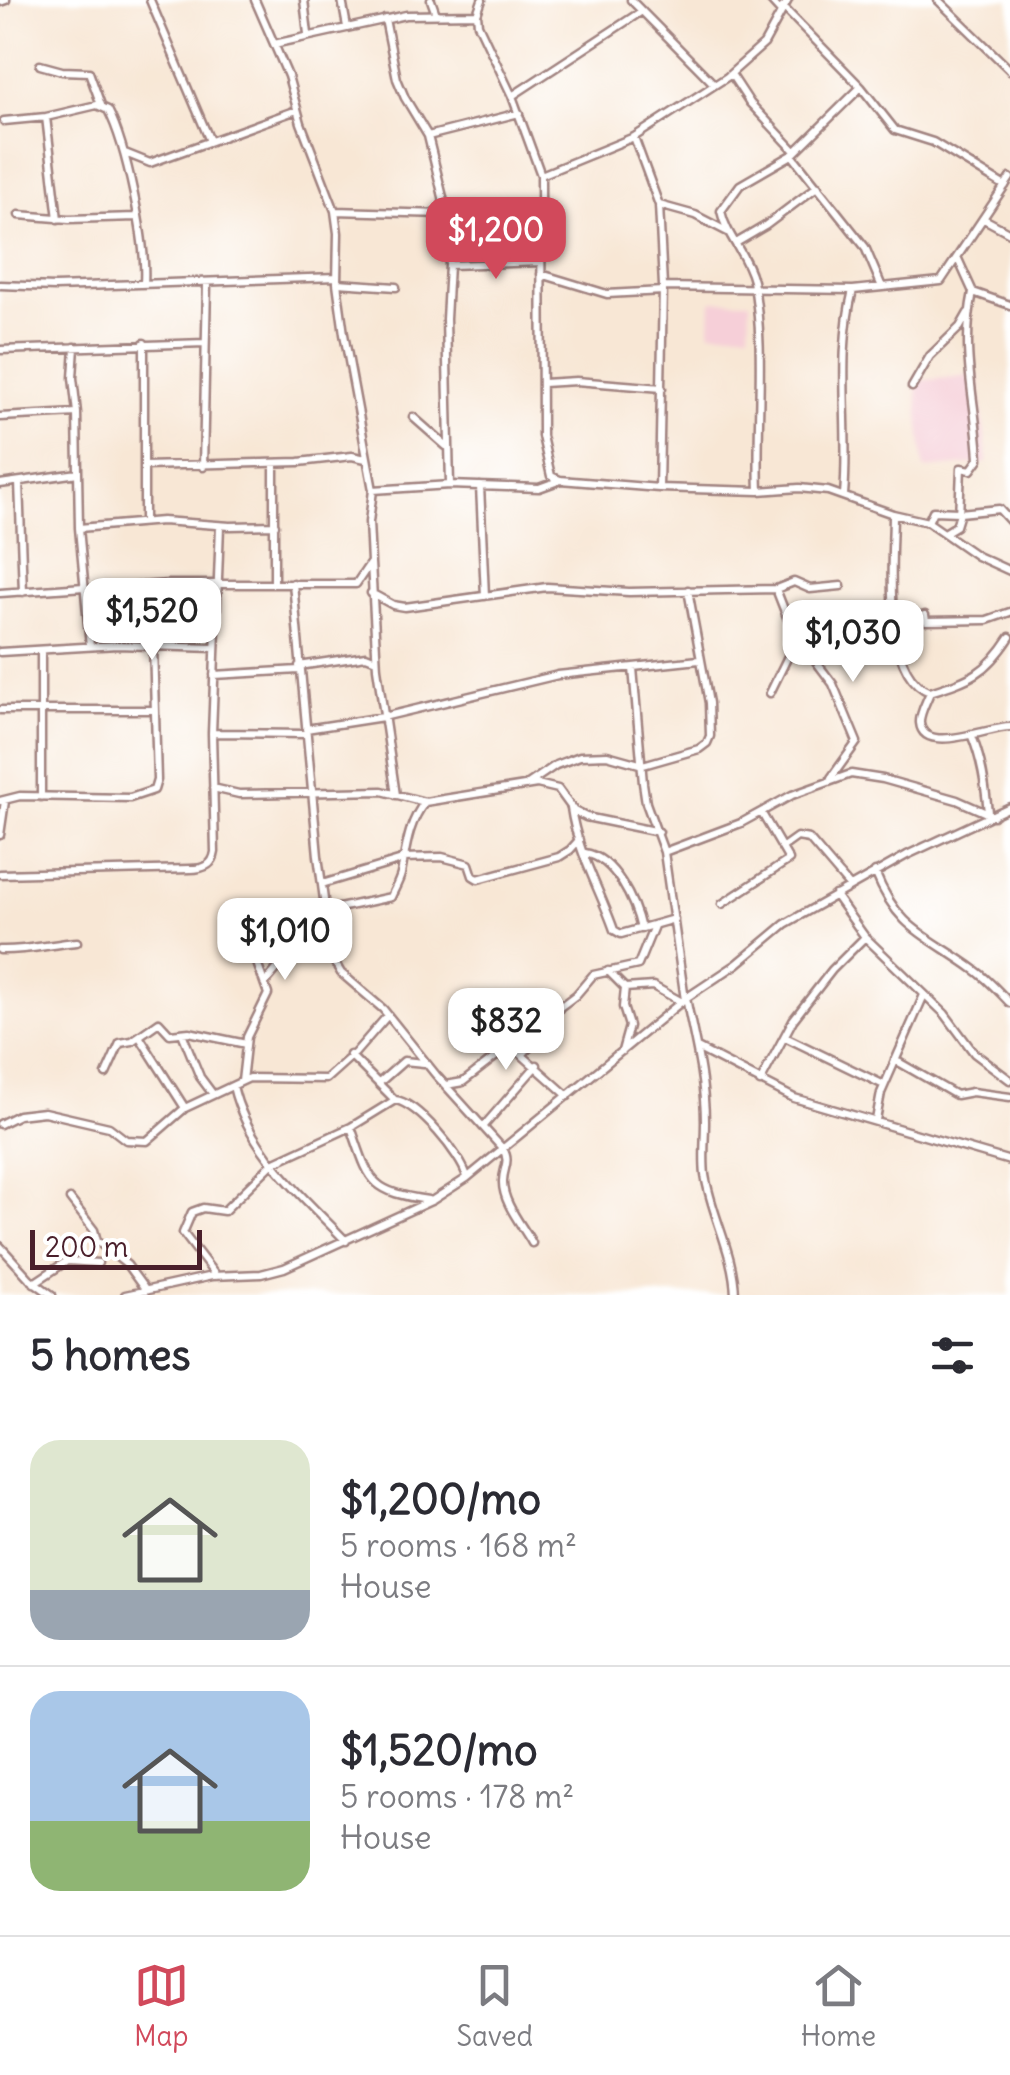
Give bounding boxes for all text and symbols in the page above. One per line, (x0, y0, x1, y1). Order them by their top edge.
pin: $1,200 (415, 197, 577, 282)
text: $1,200 (448, 209, 544, 250)
pin: $1,520 (71, 578, 233, 663)
text: $1,520 (105, 590, 199, 631)
pin: $1,030 (772, 600, 934, 685)
text: $1,030 (805, 612, 901, 653)
pin: $1,010 (204, 898, 366, 983)
text: $1,010 (239, 910, 331, 951)
pin: $832 (447, 988, 565, 1073)
text: $832 (470, 1000, 542, 1041)
scale bar (30, 1225, 202, 1270)
text: 200 m (45, 1229, 128, 1265)
icon: filters (925, 1328, 980, 1383)
text: 5 homes (30, 1329, 191, 1381)
text: $1,200/mo (340, 1473, 541, 1525)
icon: home (110, 1480, 230, 1600)
text: 5 rooms · 168 m² (340, 1525, 577, 1566)
text: House (340, 1566, 431, 1607)
text: $1,520/mo (340, 1724, 538, 1776)
icon: home (110, 1731, 230, 1851)
text: 5 rooms · 178 m² (340, 1776, 574, 1817)
text: House (340, 1817, 431, 1858)
tab: Map (134, 1958, 189, 2054)
tab: Saved (456, 1958, 533, 2054)
tab: Home (801, 1958, 876, 2054)

